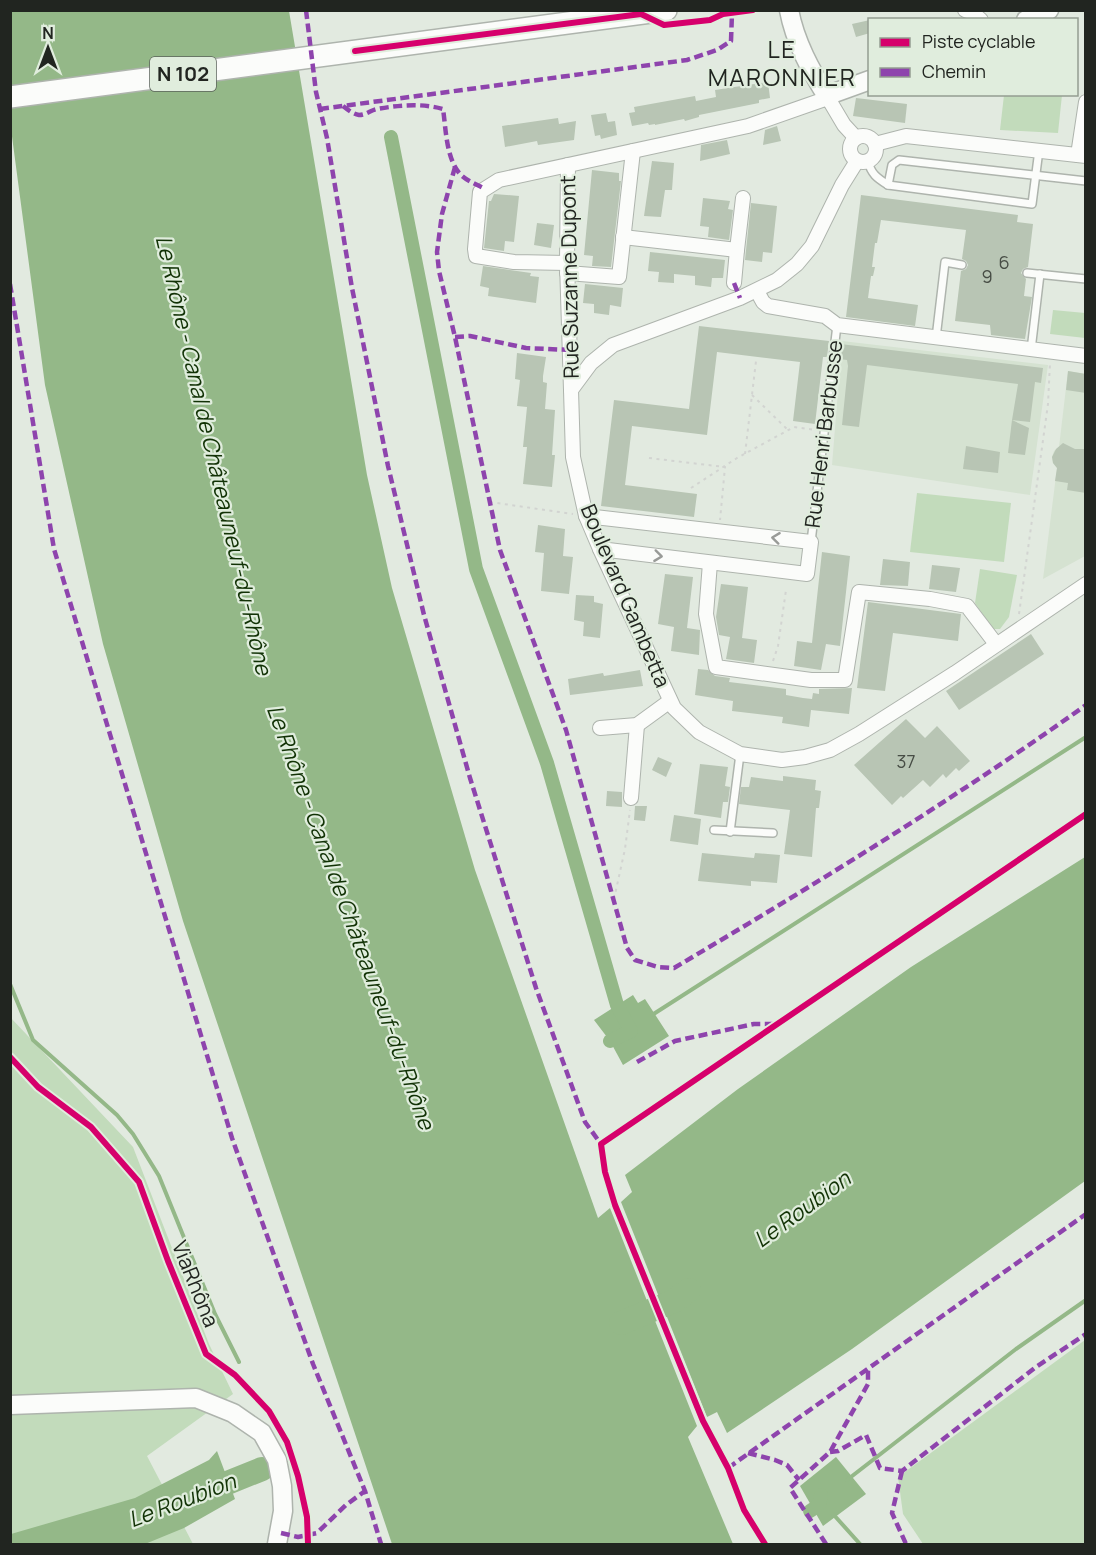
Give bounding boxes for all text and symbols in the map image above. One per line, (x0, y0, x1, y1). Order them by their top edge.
north arrow (18, 18, 78, 78)
legend (868, 18, 1078, 96)
text: N (42, 22, 54, 44)
text: Piste cyclable (922, 29, 1036, 53)
district label: LE MARONNIER (708, 32, 856, 93)
road number: N 102 (150, 57, 216, 91)
text: Chemin (922, 59, 986, 83)
street label: Rue Suzanne Dupont (553, 175, 585, 379)
water label: Le Rhône - Canal de Châteauneuf-du-Rhône (149, 232, 279, 679)
house number: 6 (998, 250, 1010, 274)
house number: 9 (981, 264, 993, 288)
street label: Rue Henri Barbusse (798, 338, 848, 529)
street label: Boulevard Gambetta (575, 500, 677, 692)
one-way arrow (772, 532, 781, 545)
one-way arrow (654, 550, 663, 562)
water label: Le Rhône - Canal de Châteauneuf-du-Rhône (260, 701, 442, 1135)
house number: 37 (897, 749, 916, 773)
water label: Le Roubion (748, 1163, 857, 1254)
street label: ViaRhôna (166, 1236, 226, 1331)
water label: Le Roubion (124, 1465, 241, 1534)

